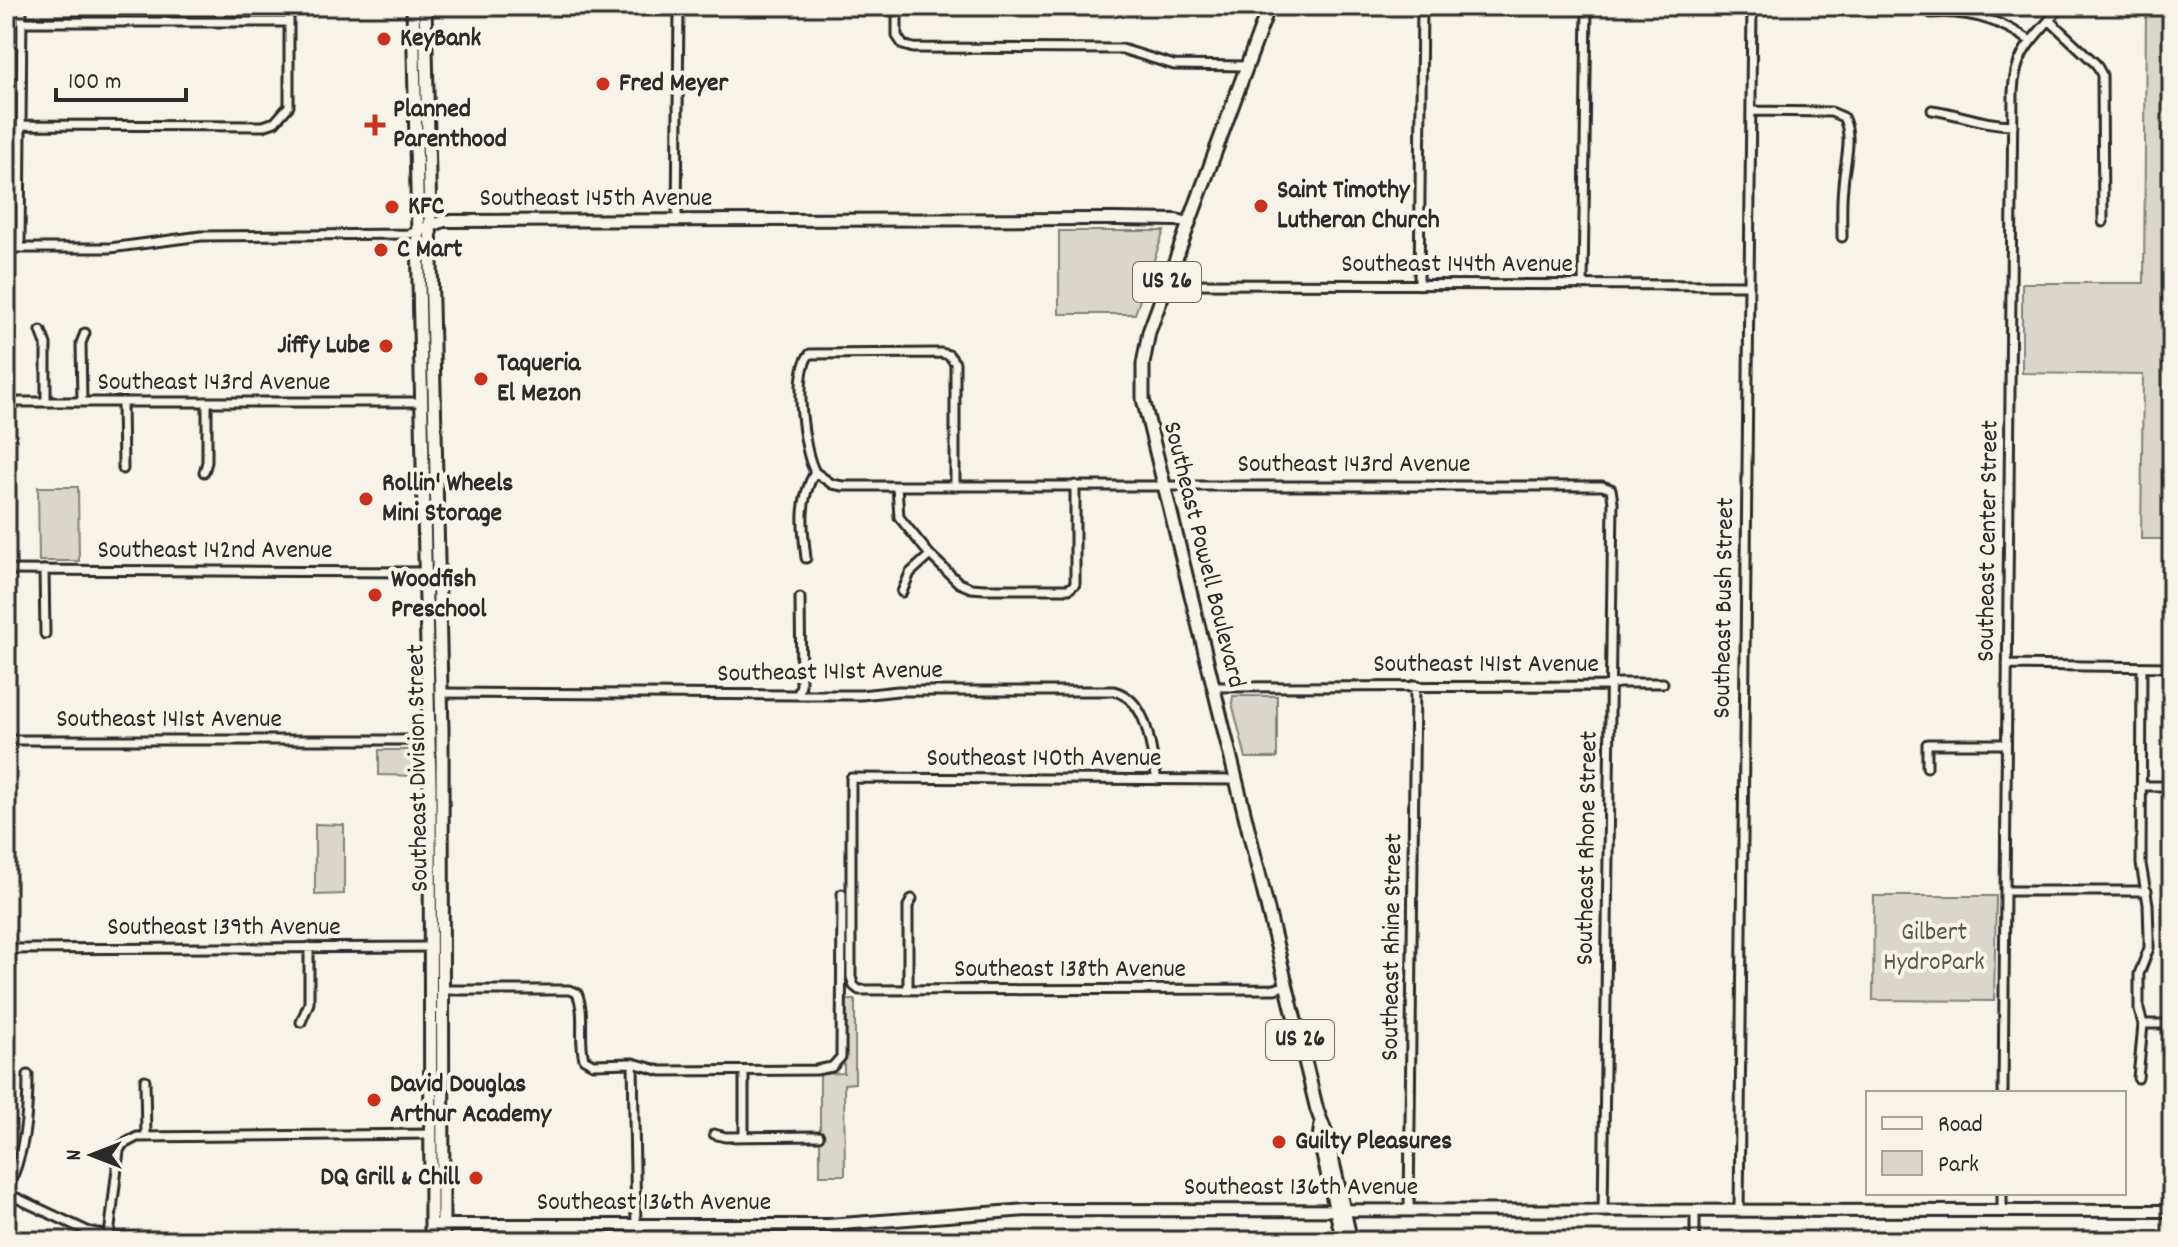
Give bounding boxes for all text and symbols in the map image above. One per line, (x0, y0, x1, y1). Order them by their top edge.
place label: KeyBank (400, 21, 482, 58)
marker: KeyBank (375, 30, 393, 48)
scale bar (56, 52, 186, 102)
text: 100 m (68, 66, 121, 100)
place label: Fred Meyer (619, 66, 728, 103)
marker: Fred Meyer (594, 75, 612, 93)
place label: Planned Parenthood (393, 92, 507, 159)
marker: Planned Parenthood (364, 114, 386, 136)
place label: Saint Timothy Lutheran Church (1277, 173, 1440, 240)
street label: Southeast 145th Avenue (480, 181, 713, 218)
place label: KFC (408, 189, 445, 226)
marker: Saint Timothy Lutheran Church (1252, 197, 1270, 215)
marker: KFC (383, 198, 401, 216)
place label: C Mart (397, 232, 463, 269)
marker: C Mart (372, 241, 390, 259)
street label: Southeast 144th Avenue (1341, 247, 1573, 284)
road number: US 26 (1133, 262, 1201, 302)
place label: Jiffy Lube (277, 328, 370, 365)
marker: Jiffy Lube (377, 337, 395, 355)
place label: Taqueria El Mezon (497, 346, 581, 413)
street label: Southeast 143rd Avenue (98, 365, 330, 402)
marker: Taqueria El Mezon (472, 370, 490, 388)
street label: Southeast Powell Boulevard (1152, 418, 1254, 692)
street label: Southeast Center Street (1968, 419, 2010, 662)
street label: Southeast 143rd Avenue (1238, 447, 1470, 484)
place label: Rollin' Wheels Mini Storage (382, 466, 513, 533)
marker: Rollin' Wheels Mini Storage (357, 490, 375, 508)
street label: Southeast Bush Street (1705, 497, 1745, 719)
street label: Southeast 142nd Avenue (97, 533, 333, 570)
place label: Woodfish Preschool (391, 562, 487, 629)
marker: Woodfish Preschool (366, 586, 384, 604)
street label: Southeast Division Street (398, 643, 440, 892)
street label: Southeast 141st Avenue (1373, 647, 1599, 684)
street label: Southeast 141st Avenue (717, 653, 943, 693)
street label: Southeast 141st Avenue (56, 702, 282, 739)
street label: Southeast Rhone Street (1567, 730, 1609, 966)
street label: Southeast 140th Avenue (926, 741, 1162, 778)
street label: Southeast Rhine Street (1373, 832, 1413, 1061)
street label: Southeast 139th Avenue (107, 910, 341, 947)
park label: Gilbert HydroPark (1883, 915, 1985, 982)
street label: Southeast 138th Avenue (954, 952, 1186, 989)
road number: US 26 (1266, 1020, 1334, 1060)
place label: David Douglas Arthur Academy (390, 1067, 552, 1134)
marker: David Douglas Arthur Academy (365, 1091, 383, 1109)
legend (1866, 1091, 2126, 1195)
text: Road (1938, 1109, 1983, 1143)
north arrow (52, 1115, 132, 1195)
place label: Guilty Pleasures (1295, 1124, 1452, 1161)
marker: Guilty Pleasures (1270, 1133, 1288, 1151)
text: N (60, 1149, 91, 1160)
text: Park (1938, 1149, 1979, 1183)
place label: DQ Grill & Chill (320, 1160, 461, 1197)
marker: DQ Grill & Chill (467, 1169, 485, 1187)
street label: Southeast 136th Avenue (1184, 1170, 1418, 1207)
street label: Southeast 136th Avenue (537, 1185, 771, 1222)

